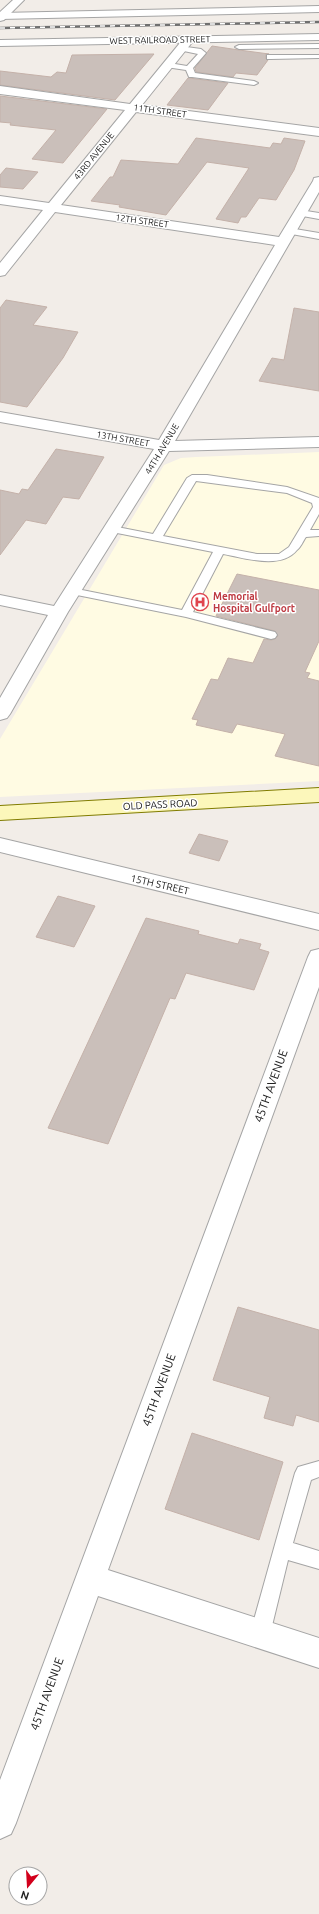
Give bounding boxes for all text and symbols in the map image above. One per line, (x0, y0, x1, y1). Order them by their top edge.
street label: WEST RAILROAD STREET (109, 34, 211, 46)
street label: 11TH STREET (133, 102, 187, 120)
street label: 43RD AVENUE (72, 130, 116, 182)
street label: 12TH STREET (115, 212, 169, 230)
street label: 44TH AVENUE (143, 422, 181, 476)
street label: 13TH STREET (96, 429, 150, 449)
place label: Memorial Hospital Gulfport (213, 591, 296, 614)
hospital icon: Memorial Hospital Gulfport (190, 592, 210, 612)
street label: OLD PASS ROAD (122, 797, 198, 812)
street label: 15TH STREET (129, 872, 191, 897)
street label: 45TH AVENUE (251, 1047, 290, 1124)
street label: 45TH AVENUE (139, 1351, 178, 1428)
street label: 45TH AVENUE (27, 1655, 66, 1732)
north arrow (8, 1866, 48, 1906)
text: N (19, 1889, 31, 1902)

